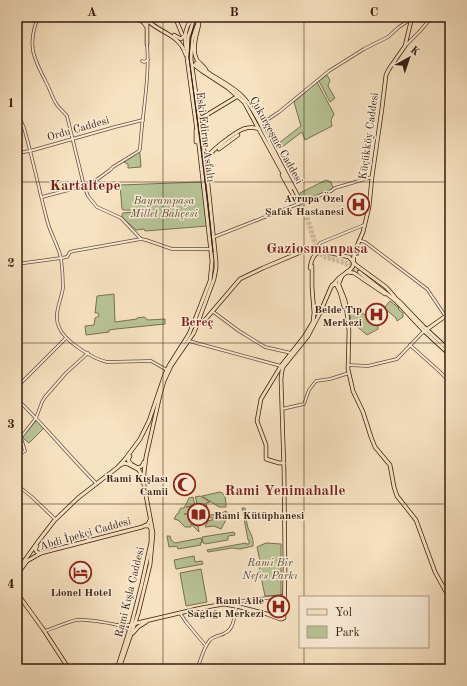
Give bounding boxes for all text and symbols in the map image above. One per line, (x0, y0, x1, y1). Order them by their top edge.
text: A (87, 6, 97, 19)
text: B (229, 6, 239, 19)
text: C (370, 6, 378, 19)
north arrow (389, 38, 429, 78)
text: K (408, 45, 422, 59)
street label: Eski Edirne Asfaltı (194, 91, 216, 183)
street label: Küçükköy Caddesi (358, 92, 381, 180)
street label: Çukurçeşme Caddesi (247, 95, 304, 186)
text: 1 (7, 97, 15, 110)
street label: Ordu Caddesi (46, 115, 111, 144)
district label: Kartaltepe (49, 179, 121, 194)
place label: Avrupa Özel Şafak Hastanesi (265, 191, 345, 218)
hospital icon: Avrupa Özel Şafak Hastanesi (346, 191, 372, 217)
park label: Bayrampaşa Millet Bahçesi (129, 196, 198, 220)
district label: Gaziosmanpaşa (266, 242, 368, 257)
text: 2 (7, 257, 15, 270)
hospital icon: Belde Tıp Merkezi (364, 302, 390, 328)
place label: Belde Tıp Merkezi (314, 305, 362, 329)
district label: Bereç (180, 316, 214, 329)
text: 3 (7, 418, 15, 431)
mosque icon: Rami Kışlası Camii (171, 471, 197, 497)
place label: Rami Kışlası Camii (106, 474, 168, 498)
district label: Rami Yenimahalle (225, 484, 346, 499)
library icon: Rami Kütüphanesi (185, 502, 211, 528)
place label: Rami Kütüphanesi (214, 511, 304, 522)
street label: Abdi İpekçi Caddesi (38, 514, 132, 553)
street label: Rami Kışla Caddesi (114, 546, 147, 639)
park label: Rami Bir Nefes Parkı (241, 558, 298, 582)
hotel icon: Lionel Hotel (68, 559, 94, 585)
text: 4 (7, 578, 15, 591)
place label: Lionel Hotel (50, 588, 112, 599)
hospital icon: Rami Aile Sağlığı Merkezi (266, 593, 292, 619)
place label: Rami Aile Sağlığı Merkezi (187, 596, 264, 620)
legend (299, 596, 429, 648)
text: Yol (335, 607, 352, 619)
text: Park (335, 627, 360, 639)

